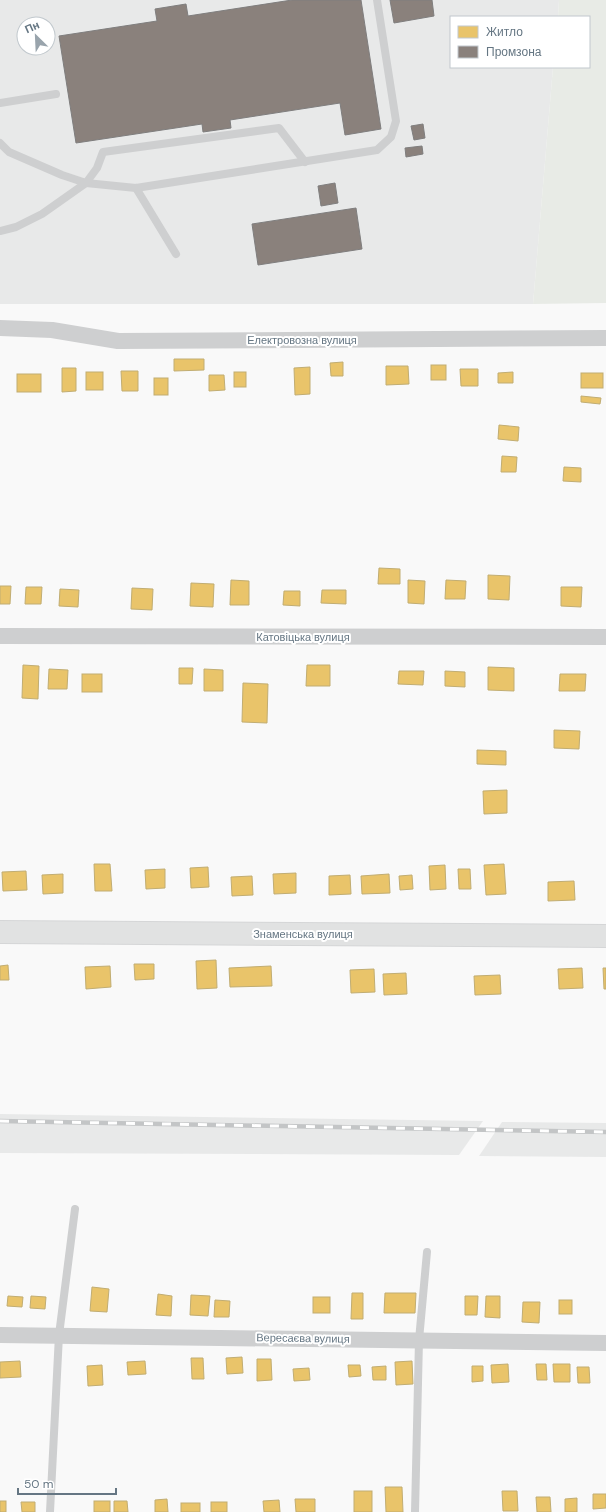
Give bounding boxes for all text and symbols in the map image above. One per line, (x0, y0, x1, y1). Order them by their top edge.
north arrow (16, 16, 56, 56)
legend (450, 16, 590, 68)
text: Пн (22, 18, 41, 36)
text: Житло (486, 24, 523, 40)
text: Промзона (486, 44, 542, 60)
street label: Електровозна вулиця (247, 333, 357, 347)
street label: Катовіцька вулиця (256, 630, 350, 644)
street label: Знаменська вулиця (253, 927, 353, 941)
street label: Вересаєва вулиця (256, 1330, 350, 1346)
scale bar (18, 1470, 116, 1496)
text: 50 m (24, 1476, 53, 1492)

